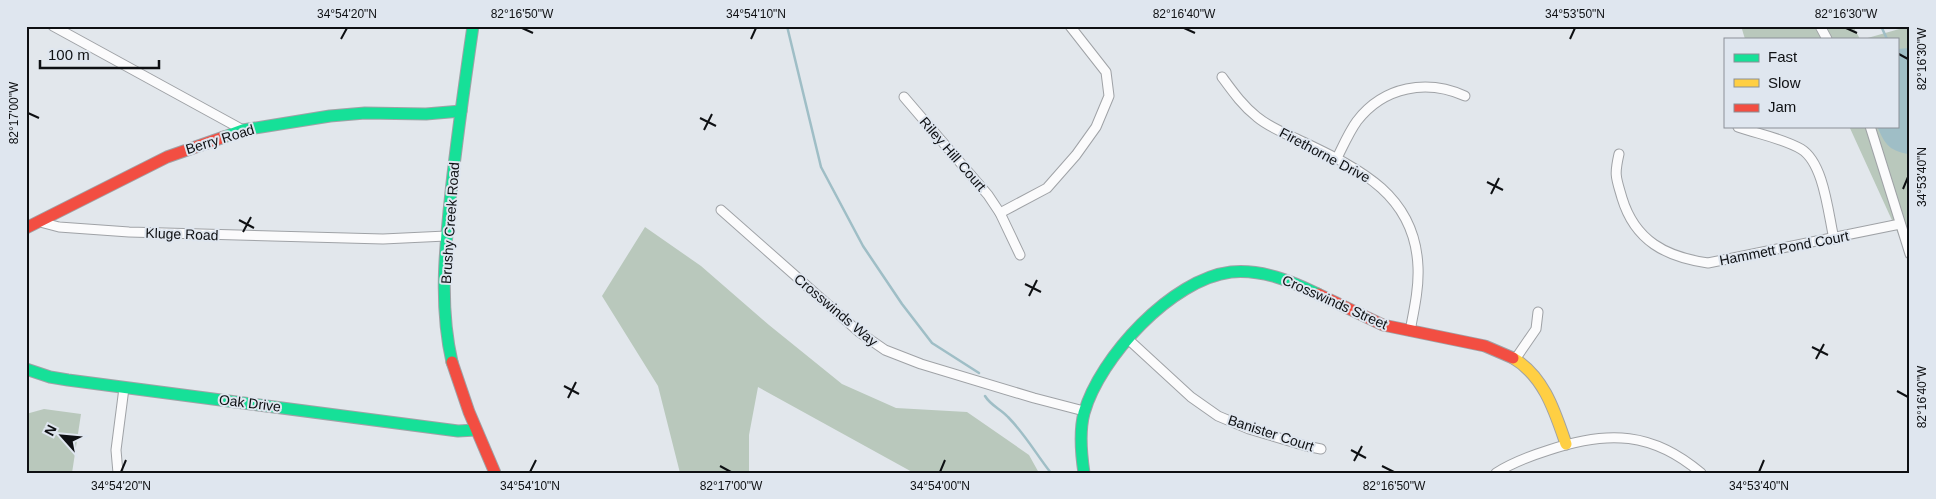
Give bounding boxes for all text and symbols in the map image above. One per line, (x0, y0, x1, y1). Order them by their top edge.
text: 34°54'20"N (317, 7, 377, 21)
text: 82°16'50"W (491, 7, 554, 21)
text: 34°54'10"N (726, 7, 786, 21)
text: 82°16'40"W (1153, 7, 1216, 21)
text: 34°53'50"N (1545, 7, 1605, 21)
text: 82°16'30"W (1815, 7, 1878, 21)
text: 82°16'30"W (1915, 27, 1929, 90)
scale bar (40, 38, 159, 70)
legend (1724, 38, 1898, 128)
text: 100 m (48, 46, 90, 63)
text: Fast (1768, 48, 1798, 65)
text: Slow (1768, 74, 1801, 91)
text: 82°17'00"W (7, 81, 21, 144)
text: Jam (1768, 98, 1796, 115)
street label: Riley Hill Court (917, 114, 989, 194)
street label: Berry Road (184, 121, 256, 157)
street label: Firethorne Drive (1277, 124, 1373, 186)
text: 34°53'40"N (1915, 147, 1929, 207)
street label: Brushy Creek Road (438, 162, 462, 284)
street label: Kluge Road (145, 225, 219, 243)
street label: Hammett Pond Court (1718, 228, 1850, 268)
street label: Crosswinds Way (791, 271, 881, 349)
street label: Crosswinds Street (1280, 272, 1390, 332)
text: 82°16'40"W (1915, 365, 1929, 428)
street label: Oak Drive (218, 391, 282, 415)
north arrow (38, 412, 88, 462)
street label: Banister Court (1226, 412, 1316, 454)
text: N (41, 422, 60, 438)
text: 34°54'20"N (91, 479, 151, 493)
text: 34°54'10"N (500, 479, 560, 493)
text: 82°17'00"W (700, 479, 763, 493)
text: 34°54'00"N (910, 479, 970, 493)
text: 82°16'50"W (1363, 479, 1426, 493)
text: 34°53'40"N (1729, 479, 1789, 493)

